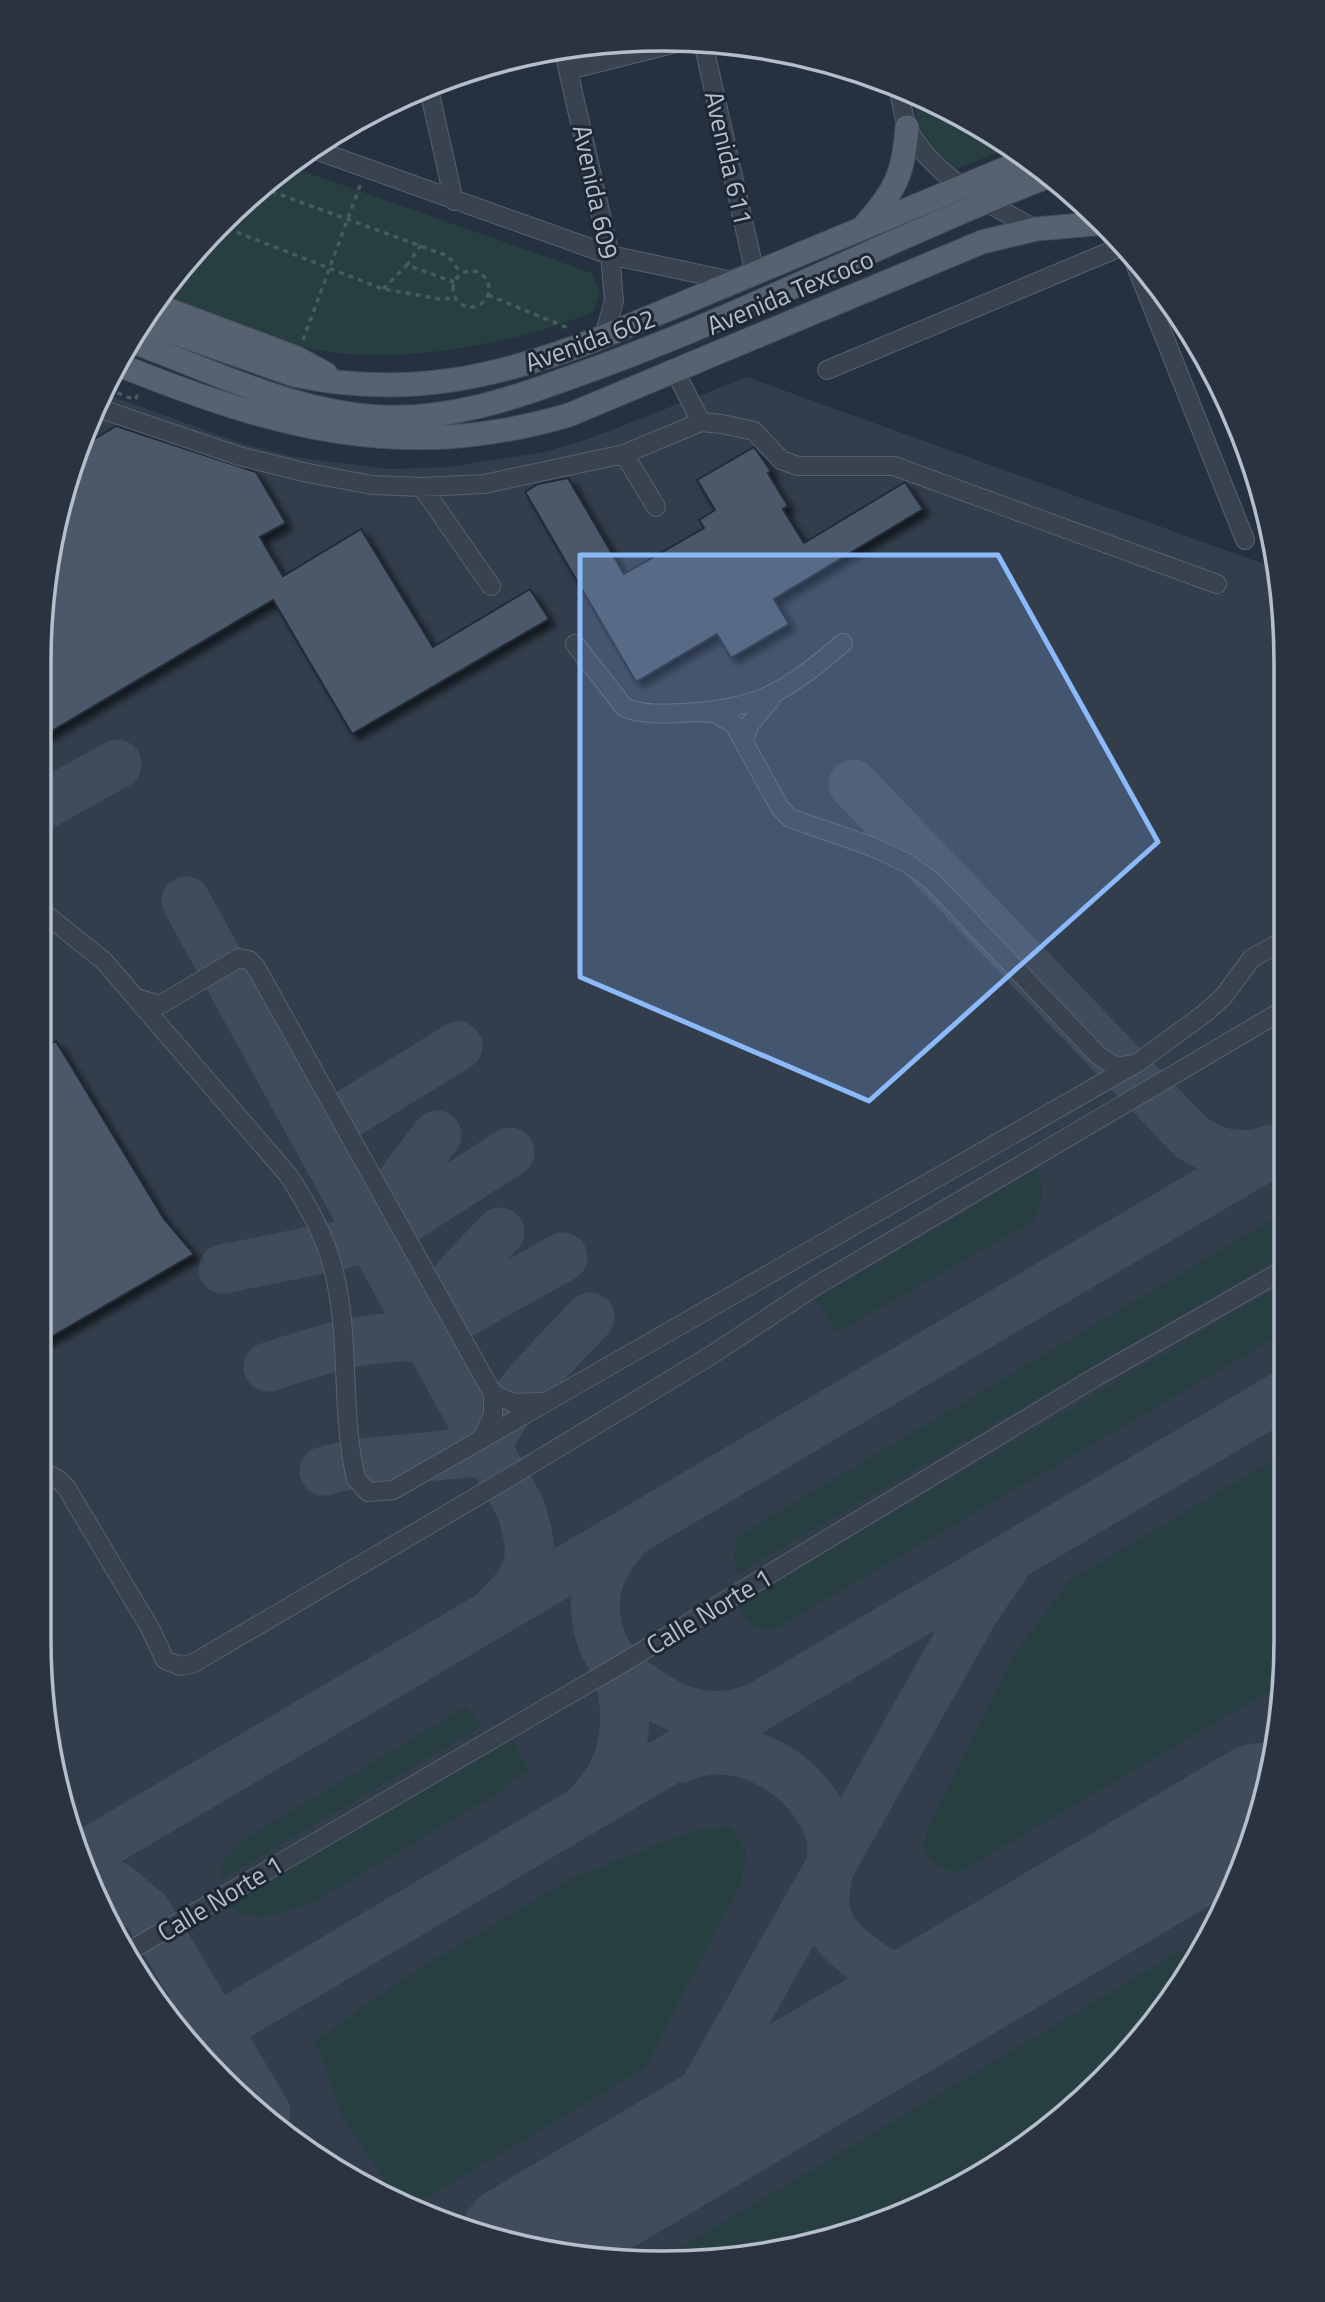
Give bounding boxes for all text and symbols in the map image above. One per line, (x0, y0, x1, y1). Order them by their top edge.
street label: Avenida 611 (695, 87, 763, 229)
street label: Avenida 609 (563, 121, 629, 263)
street label: Avenida Texcoco (700, 239, 880, 345)
street label: Avenida 602 (519, 298, 661, 382)
street label: Calle Norte 1 (639, 1558, 779, 1664)
street label: Calle Norte 1 (150, 1845, 290, 1951)

